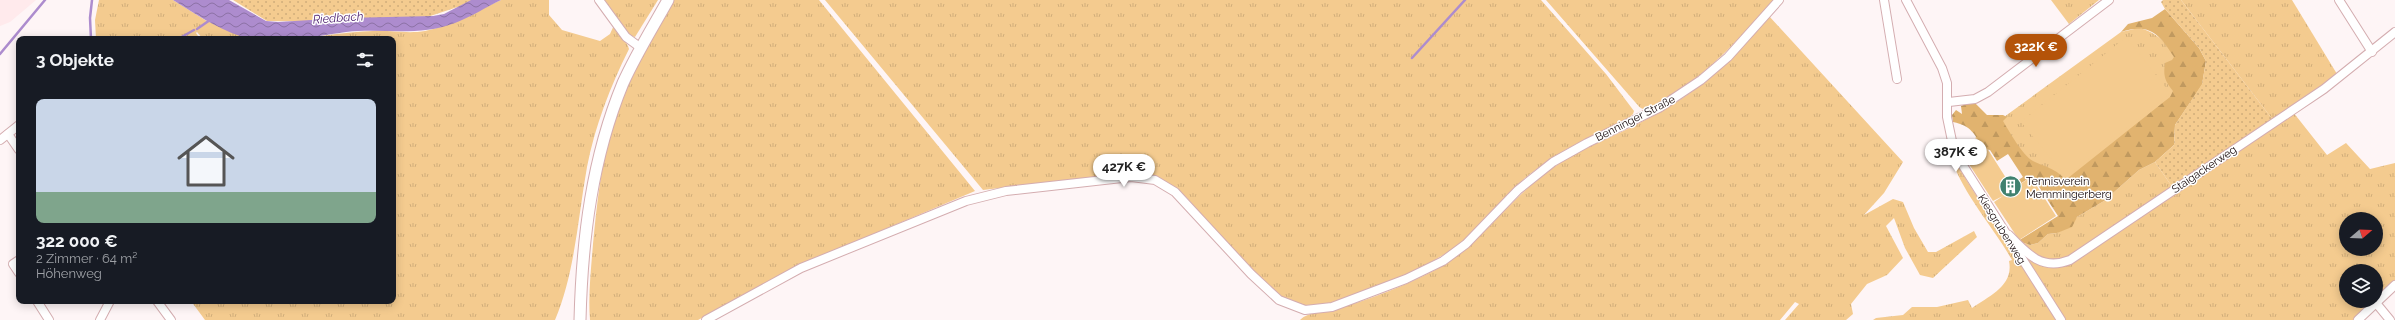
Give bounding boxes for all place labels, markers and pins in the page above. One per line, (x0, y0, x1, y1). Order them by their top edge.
pin: 322K € (2003, 34, 2069, 68)
pin: 387K € (1923, 139, 1989, 173)
pin: 427K € (1091, 154, 1157, 188)
building icon: Tennisverein Memmingerberg (1997, 174, 2023, 200)
place label: Tennisverein Memmingerberg (2026, 175, 2112, 201)

